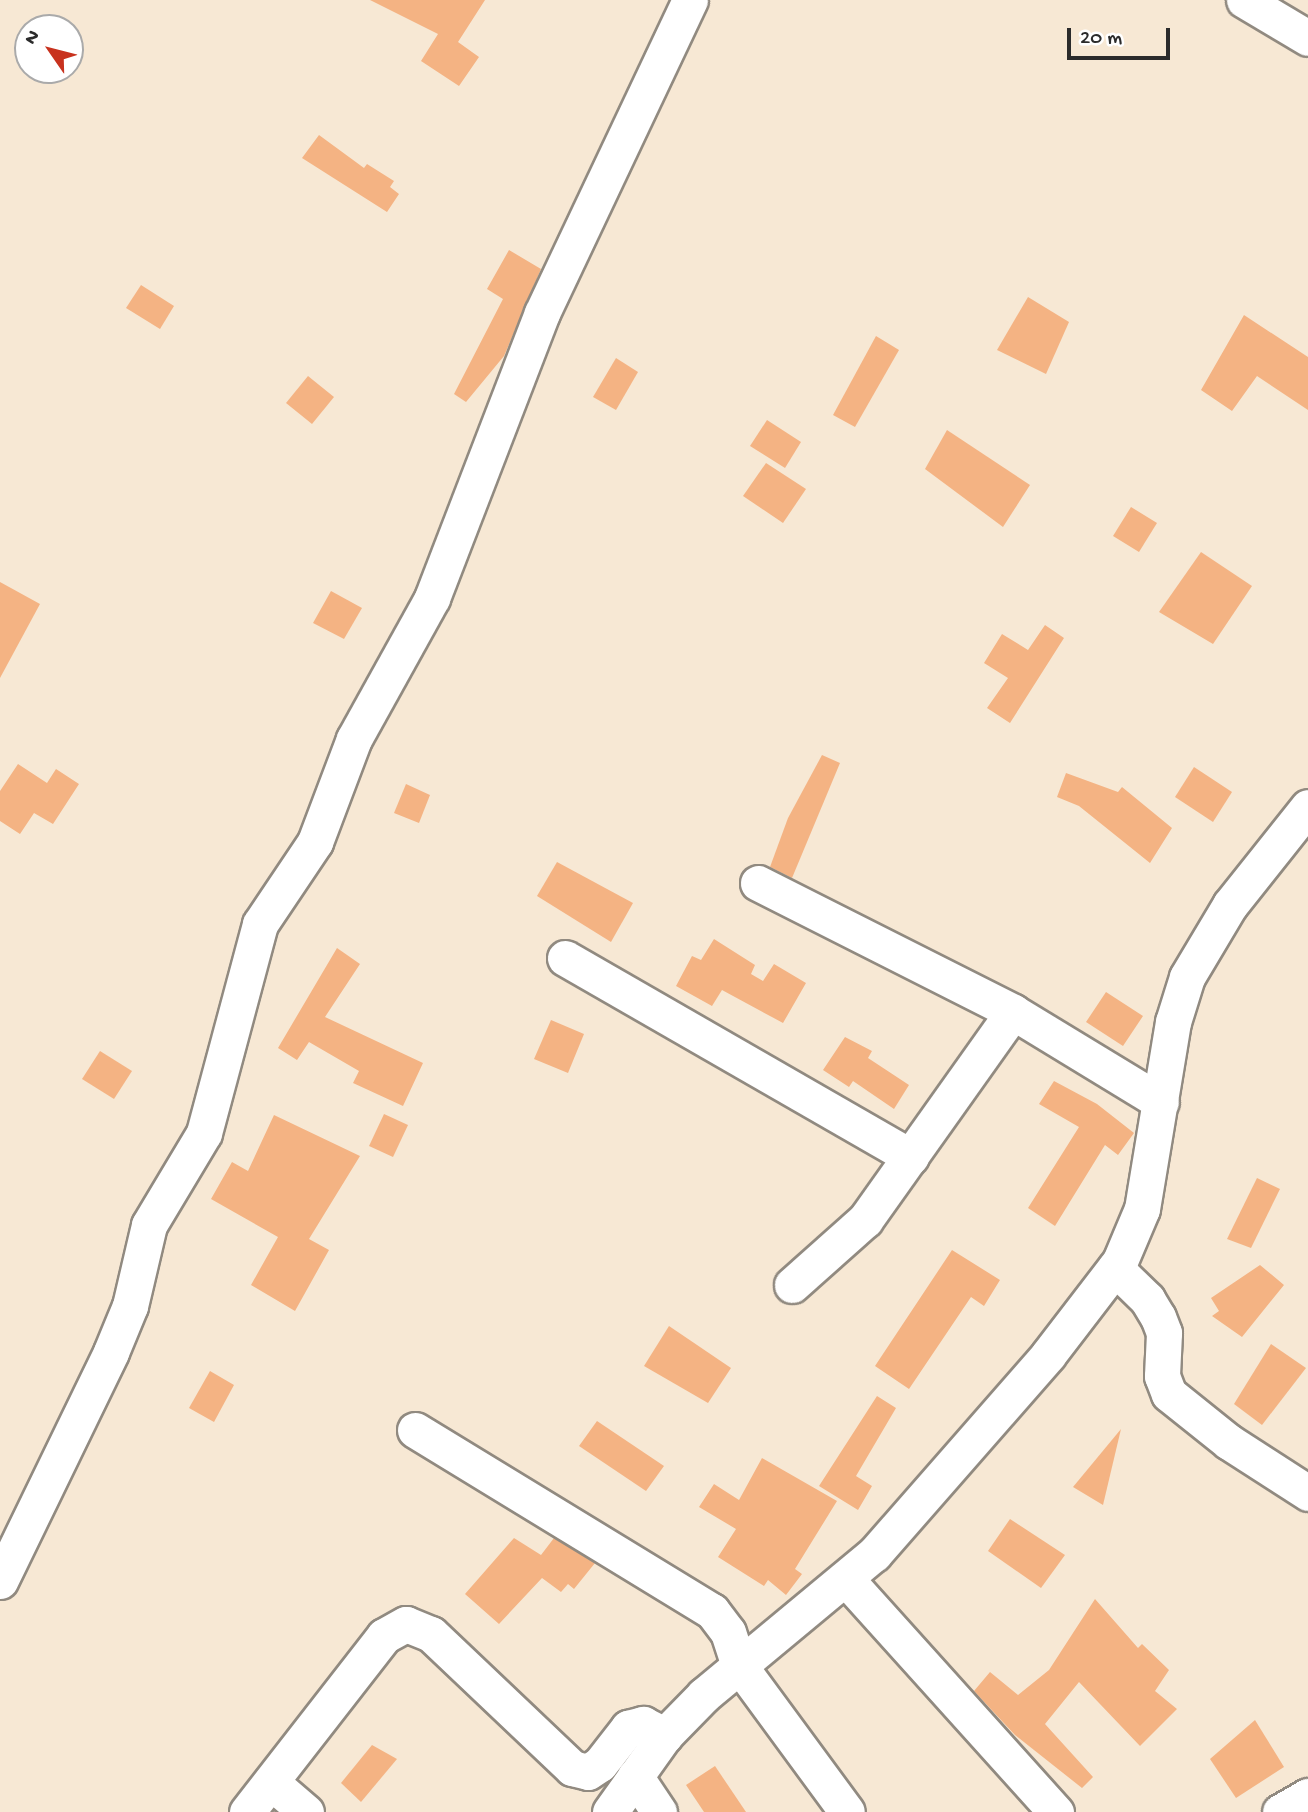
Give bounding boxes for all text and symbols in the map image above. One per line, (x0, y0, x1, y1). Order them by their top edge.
north arrow (14, 14, 84, 84)
scale bar (1070, 14, 1173, 58)
text: N (20, 26, 46, 49)
text: 20 m (1080, 27, 1122, 52)

